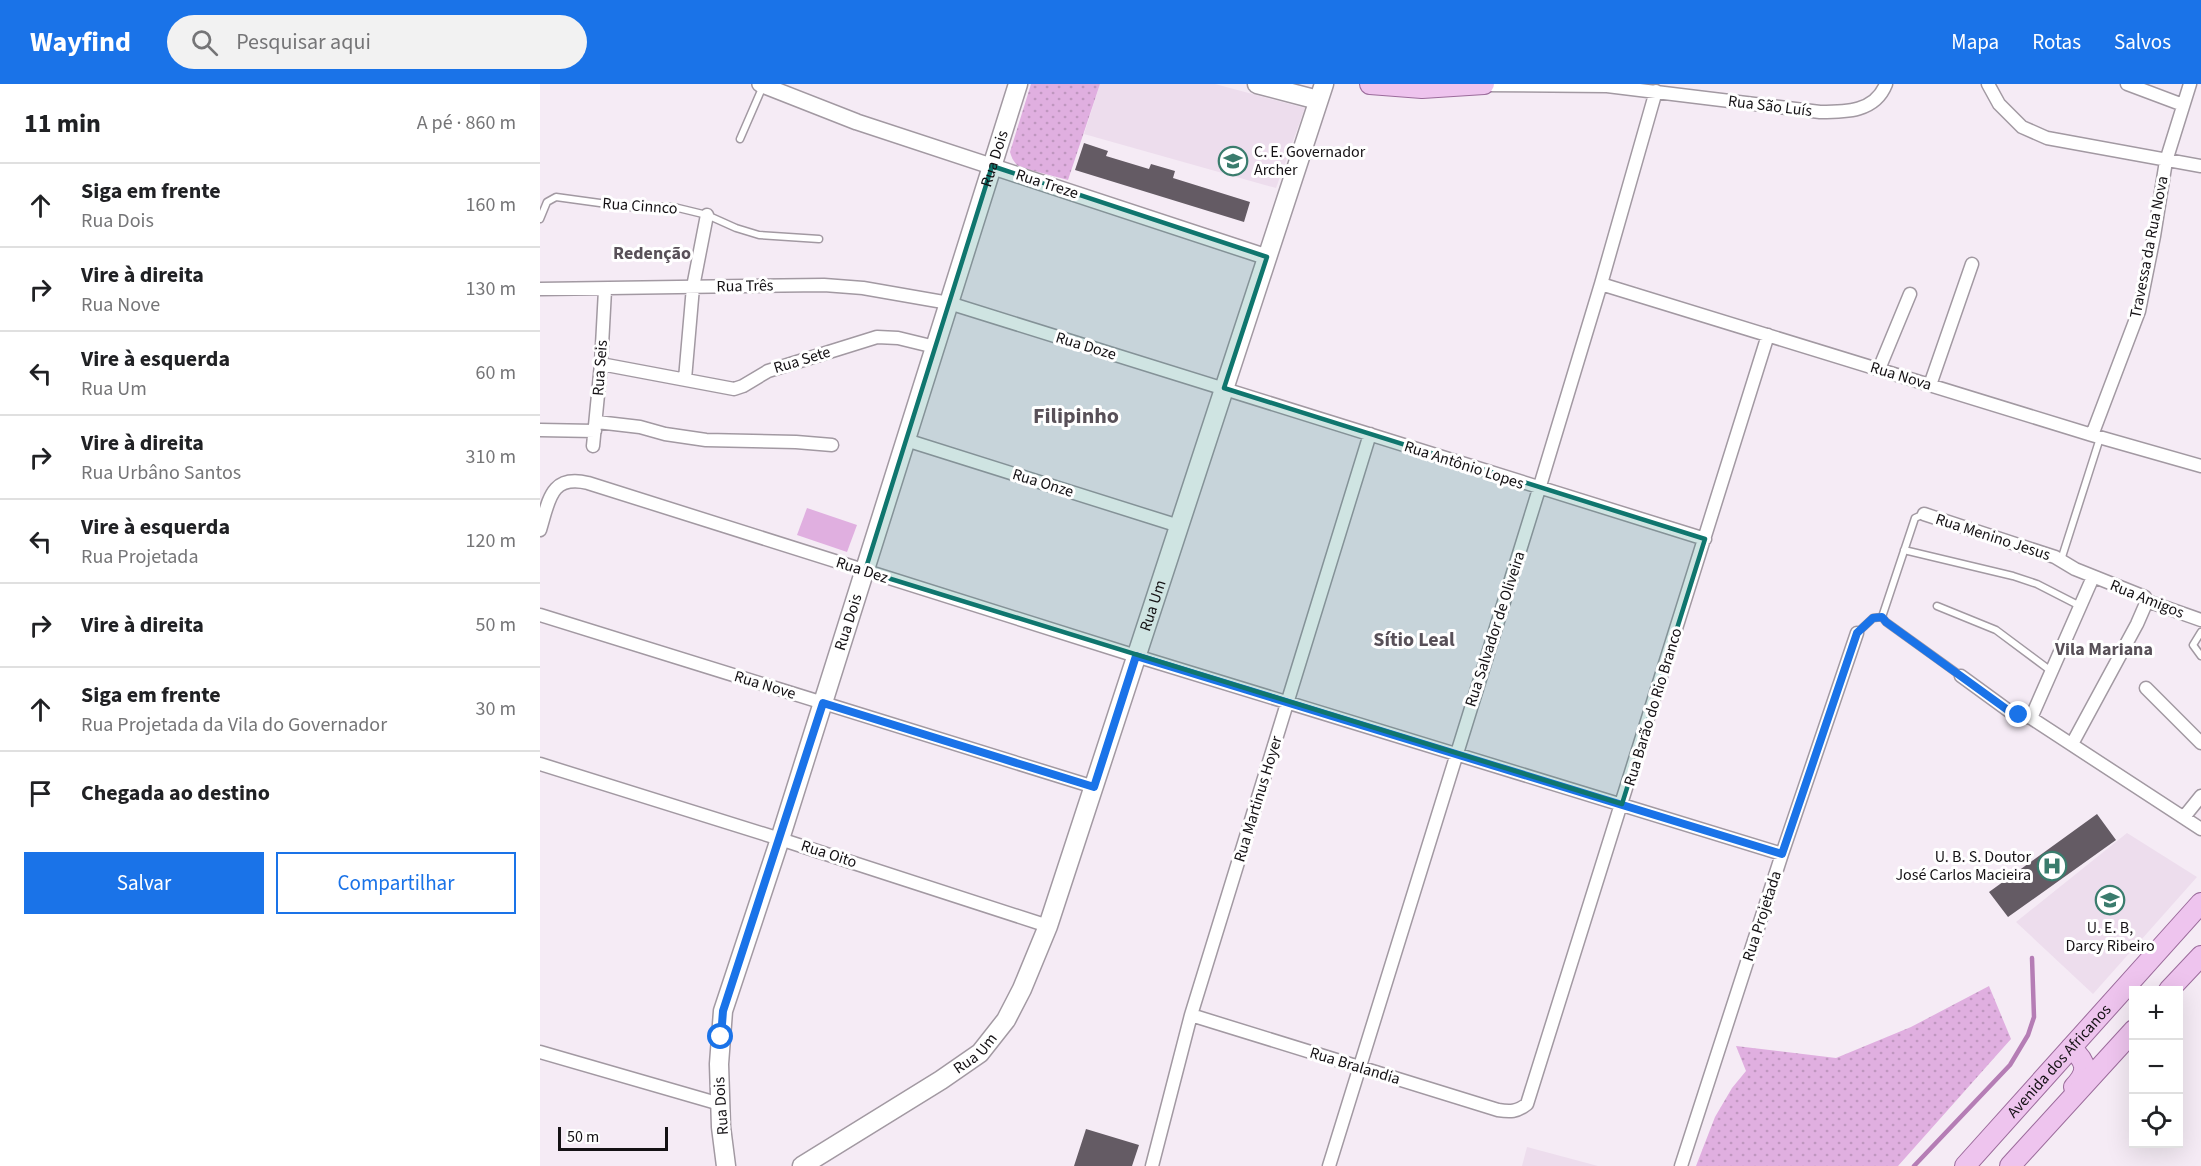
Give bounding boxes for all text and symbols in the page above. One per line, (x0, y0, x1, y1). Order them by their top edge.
search box (167, 15, 587, 69)
text: Wayfind (30, 22, 131, 62)
icon: search (188, 26, 221, 59)
text: Pesquisar aqui (236, 26, 371, 58)
text: Mapa (1951, 27, 1999, 57)
text: Rotas (2032, 27, 2081, 57)
text: Salvos (2114, 27, 2171, 57)
street label: Rua São Luís (1727, 90, 1814, 122)
text: 11 min (24, 105, 101, 142)
text: A pé · 860 m (417, 109, 516, 137)
street label: Rua Dois (975, 127, 1014, 190)
place label: C. E. Governador Archer (1254, 141, 1366, 181)
school or university icon: C. E. Governador Archer (1217, 145, 1249, 177)
street label: Rua Treze (1013, 164, 1081, 204)
street label: Travessa da Rua Nova (2124, 174, 2174, 320)
text: Siga em frente (81, 175, 221, 207)
icon: ahead (24, 189, 57, 222)
text: 160 m (466, 191, 516, 219)
street label: Rua Cinnco (602, 192, 678, 220)
text: Rua Dois (81, 207, 154, 235)
district label: Redenção (613, 241, 691, 266)
text: Vire à direita (81, 259, 204, 291)
icon: right (24, 273, 57, 306)
street label: Rua Três (716, 274, 774, 297)
text: 130 m (466, 275, 516, 303)
text: Rua Nove (81, 291, 160, 319)
street label: Rua Doze (1053, 326, 1119, 366)
street label: Rua Seis (587, 339, 613, 397)
street label: Rua Sete (771, 341, 833, 379)
text: Vire à esquerda (81, 343, 230, 375)
street label: Rua Nova (1868, 356, 1934, 396)
icon: left (24, 357, 57, 390)
text: 60 m (476, 359, 516, 387)
text: Rua Um (81, 375, 147, 403)
district label: Filipinho (1033, 400, 1119, 432)
text: Vire à direita (81, 427, 204, 459)
street label: Rua Antônio Lopes (1401, 435, 1527, 495)
icon: right (24, 441, 57, 474)
text: 310 m (466, 443, 516, 471)
text: Rua Urbâno Santos (81, 459, 241, 487)
street label: Rua Onze (1010, 463, 1076, 503)
street label: Rua Menino Jesus (1933, 508, 2054, 566)
text: Vire à esquerda (81, 511, 230, 543)
icon: left (24, 525, 57, 558)
text: 120 m (466, 527, 516, 555)
text: Rua Projetada (81, 543, 199, 571)
street label: Rua Salvador de Oliveira (1459, 548, 1531, 710)
street label: Rua Dez (833, 551, 891, 589)
street label: Rua Amigos (2107, 574, 2188, 624)
street label: Rua Um (1134, 577, 1172, 634)
street label: Rua Dois (829, 591, 868, 653)
icon: right (24, 609, 57, 642)
text: Vire à direita (81, 609, 204, 641)
text: 50 m (476, 611, 516, 639)
street label: Rua Barão do Rio Branco (1618, 625, 1688, 789)
district label: Sítio Leal (1373, 626, 1455, 654)
district label: Vila Mariana (2054, 637, 2153, 662)
street label: Rua Nove (731, 665, 799, 705)
text: Siga em frente (81, 679, 221, 711)
icon: ahead (24, 693, 57, 726)
text: 30 m (476, 695, 516, 723)
route end (2005, 701, 2031, 727)
text: Rua Projetada da Vila do Governador (81, 711, 387, 739)
street label: Rua Martinus Hoyer (1228, 733, 1288, 865)
icon: arrive (24, 777, 57, 810)
text: Chegada ao destino (81, 777, 270, 809)
street label: Rua Oito (798, 835, 860, 873)
place label: U. B. S. Doutor José Carlos Macieira (1895, 846, 2031, 886)
hospital icon: U. B. S. Doutor José Carlos Macieira (2036, 850, 2068, 882)
button: Salvar (24, 852, 264, 914)
button: Compartilhar (276, 852, 516, 914)
street label: Rua Projetada (1737, 868, 1787, 964)
school or university icon: U. E. B, Darcy Ribeiro (2094, 884, 2126, 916)
place label: U. E. B, Darcy Ribeiro (2065, 917, 2155, 957)
map controls (2129, 986, 2183, 1148)
button: + (2129, 986, 2183, 1040)
street label: Avenida dos Africanos (2002, 999, 2116, 1123)
route start (707, 1023, 733, 1049)
street label: Rua Um (949, 1029, 1003, 1079)
button: − (2129, 1040, 2183, 1094)
street label: Rua Bralandia (1307, 1042, 1403, 1090)
street label: Rua Dois (708, 1076, 734, 1136)
button: locate (2129, 1094, 2183, 1148)
scale bar (558, 1124, 668, 1152)
text: 50 m (567, 1126, 599, 1148)

